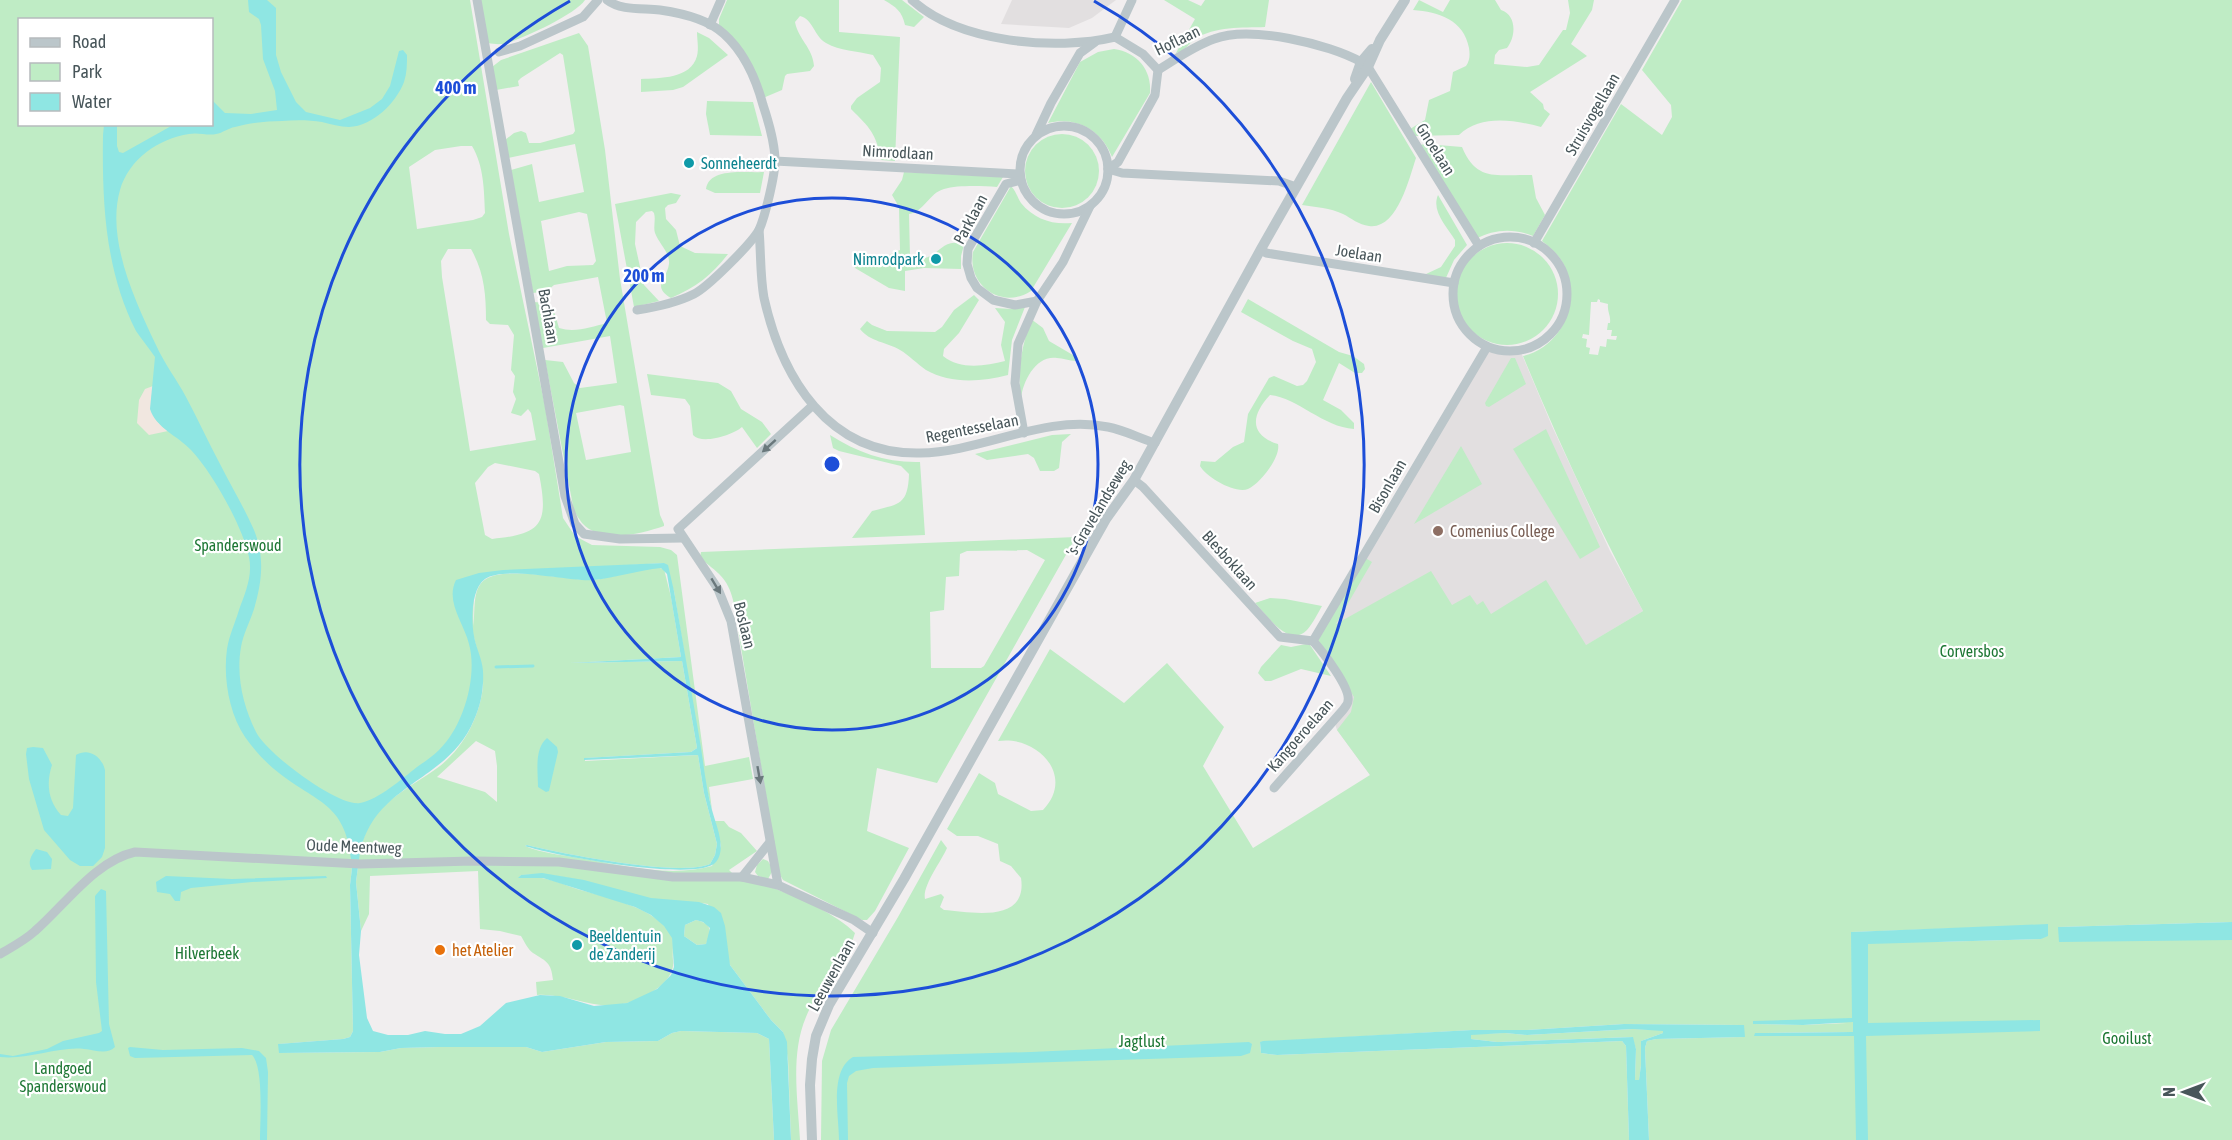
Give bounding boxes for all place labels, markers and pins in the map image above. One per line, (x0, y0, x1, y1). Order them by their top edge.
place label: Sonneheerdt (701, 154, 778, 172)
marker: Sonneheerdt (682, 156, 696, 170)
place label: Nimrodpark (853, 250, 924, 269)
marker: Nimrodpark (929, 252, 943, 266)
centre of rings (822, 454, 842, 474)
place label: Comenius College (1450, 522, 1555, 541)
marker: Comenius College (1431, 524, 1445, 538)
place label: Beeldentuin de Zanderij (589, 927, 662, 964)
marker: Beeldentuin de Zanderij (570, 938, 584, 952)
place label: het Atelier (452, 941, 514, 959)
marker: het Atelier (433, 943, 447, 957)

